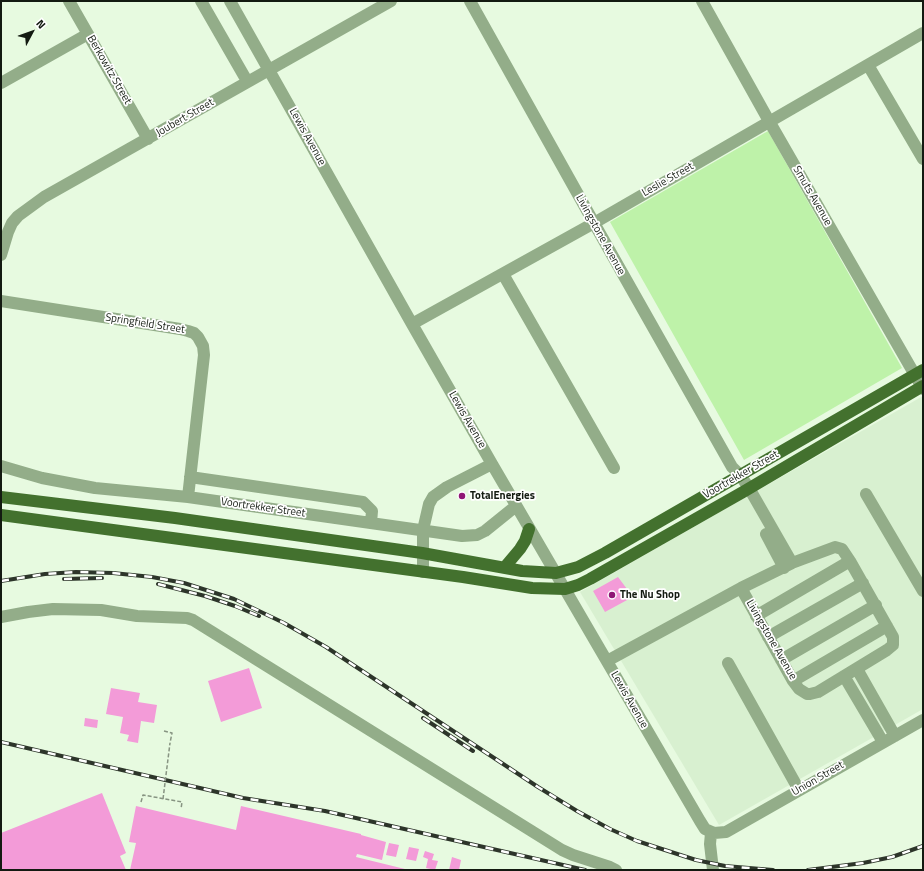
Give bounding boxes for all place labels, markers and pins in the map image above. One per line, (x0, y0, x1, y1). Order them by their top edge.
place label: TotalEnergies (470, 489, 535, 503)
marker: TotalEnergies (457, 491, 467, 501)
place label: The Nu Shop (620, 588, 680, 602)
marker: The Nu Shop (607, 590, 617, 600)

